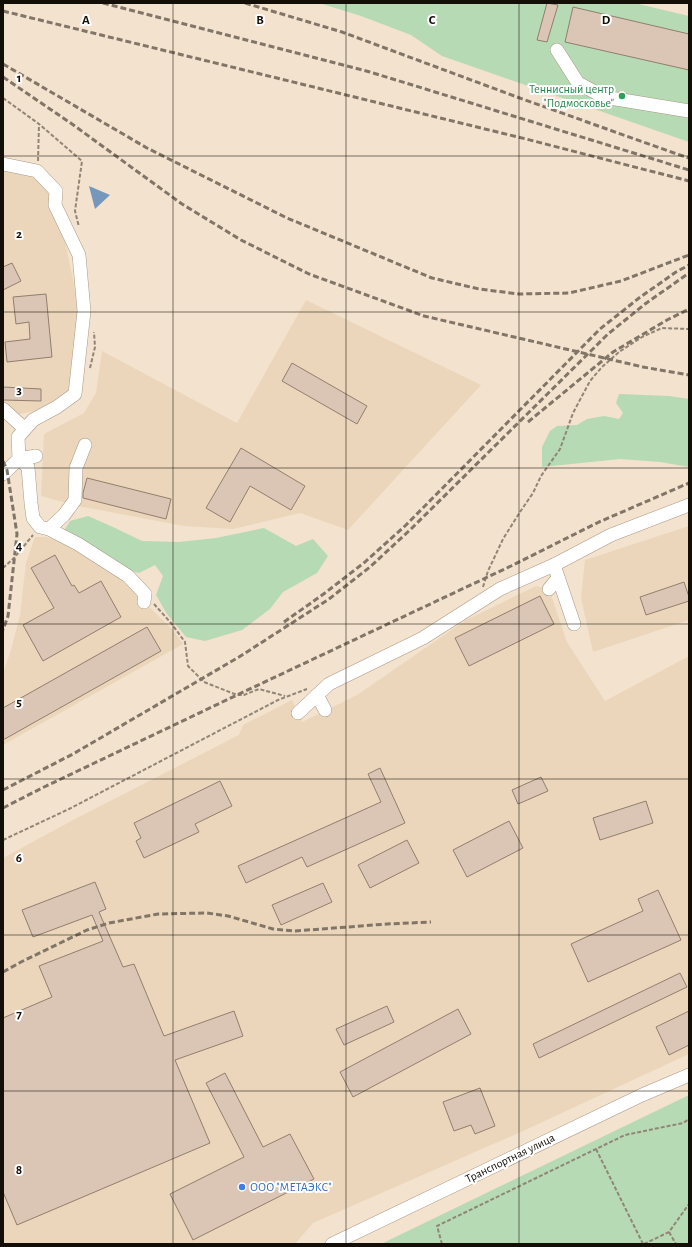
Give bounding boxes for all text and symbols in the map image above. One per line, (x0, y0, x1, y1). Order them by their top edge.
text: A (82, 14, 90, 27)
text: B (256, 14, 264, 27)
text: C (429, 14, 436, 27)
text: D (602, 14, 611, 27)
text: 1 (17, 72, 21, 85)
place label: Теннисный центр "Подмосковье" (529, 83, 614, 109)
marker: Теннисный центр "Подмосковье" (617, 91, 627, 101)
text: 2 (16, 228, 22, 241)
text: 3 (16, 384, 22, 397)
text: 4 (16, 540, 23, 553)
text: 5 (16, 696, 22, 709)
text: 6 (16, 852, 22, 865)
text: 7 (16, 1008, 22, 1021)
street label: Транспортная улица (463, 1131, 557, 1186)
text: 8 (16, 1164, 22, 1177)
place label: ООО "МЕТАЭКС" (250, 1181, 332, 1193)
marker: ООО "МЕТАЭКС" (237, 1182, 247, 1192)

